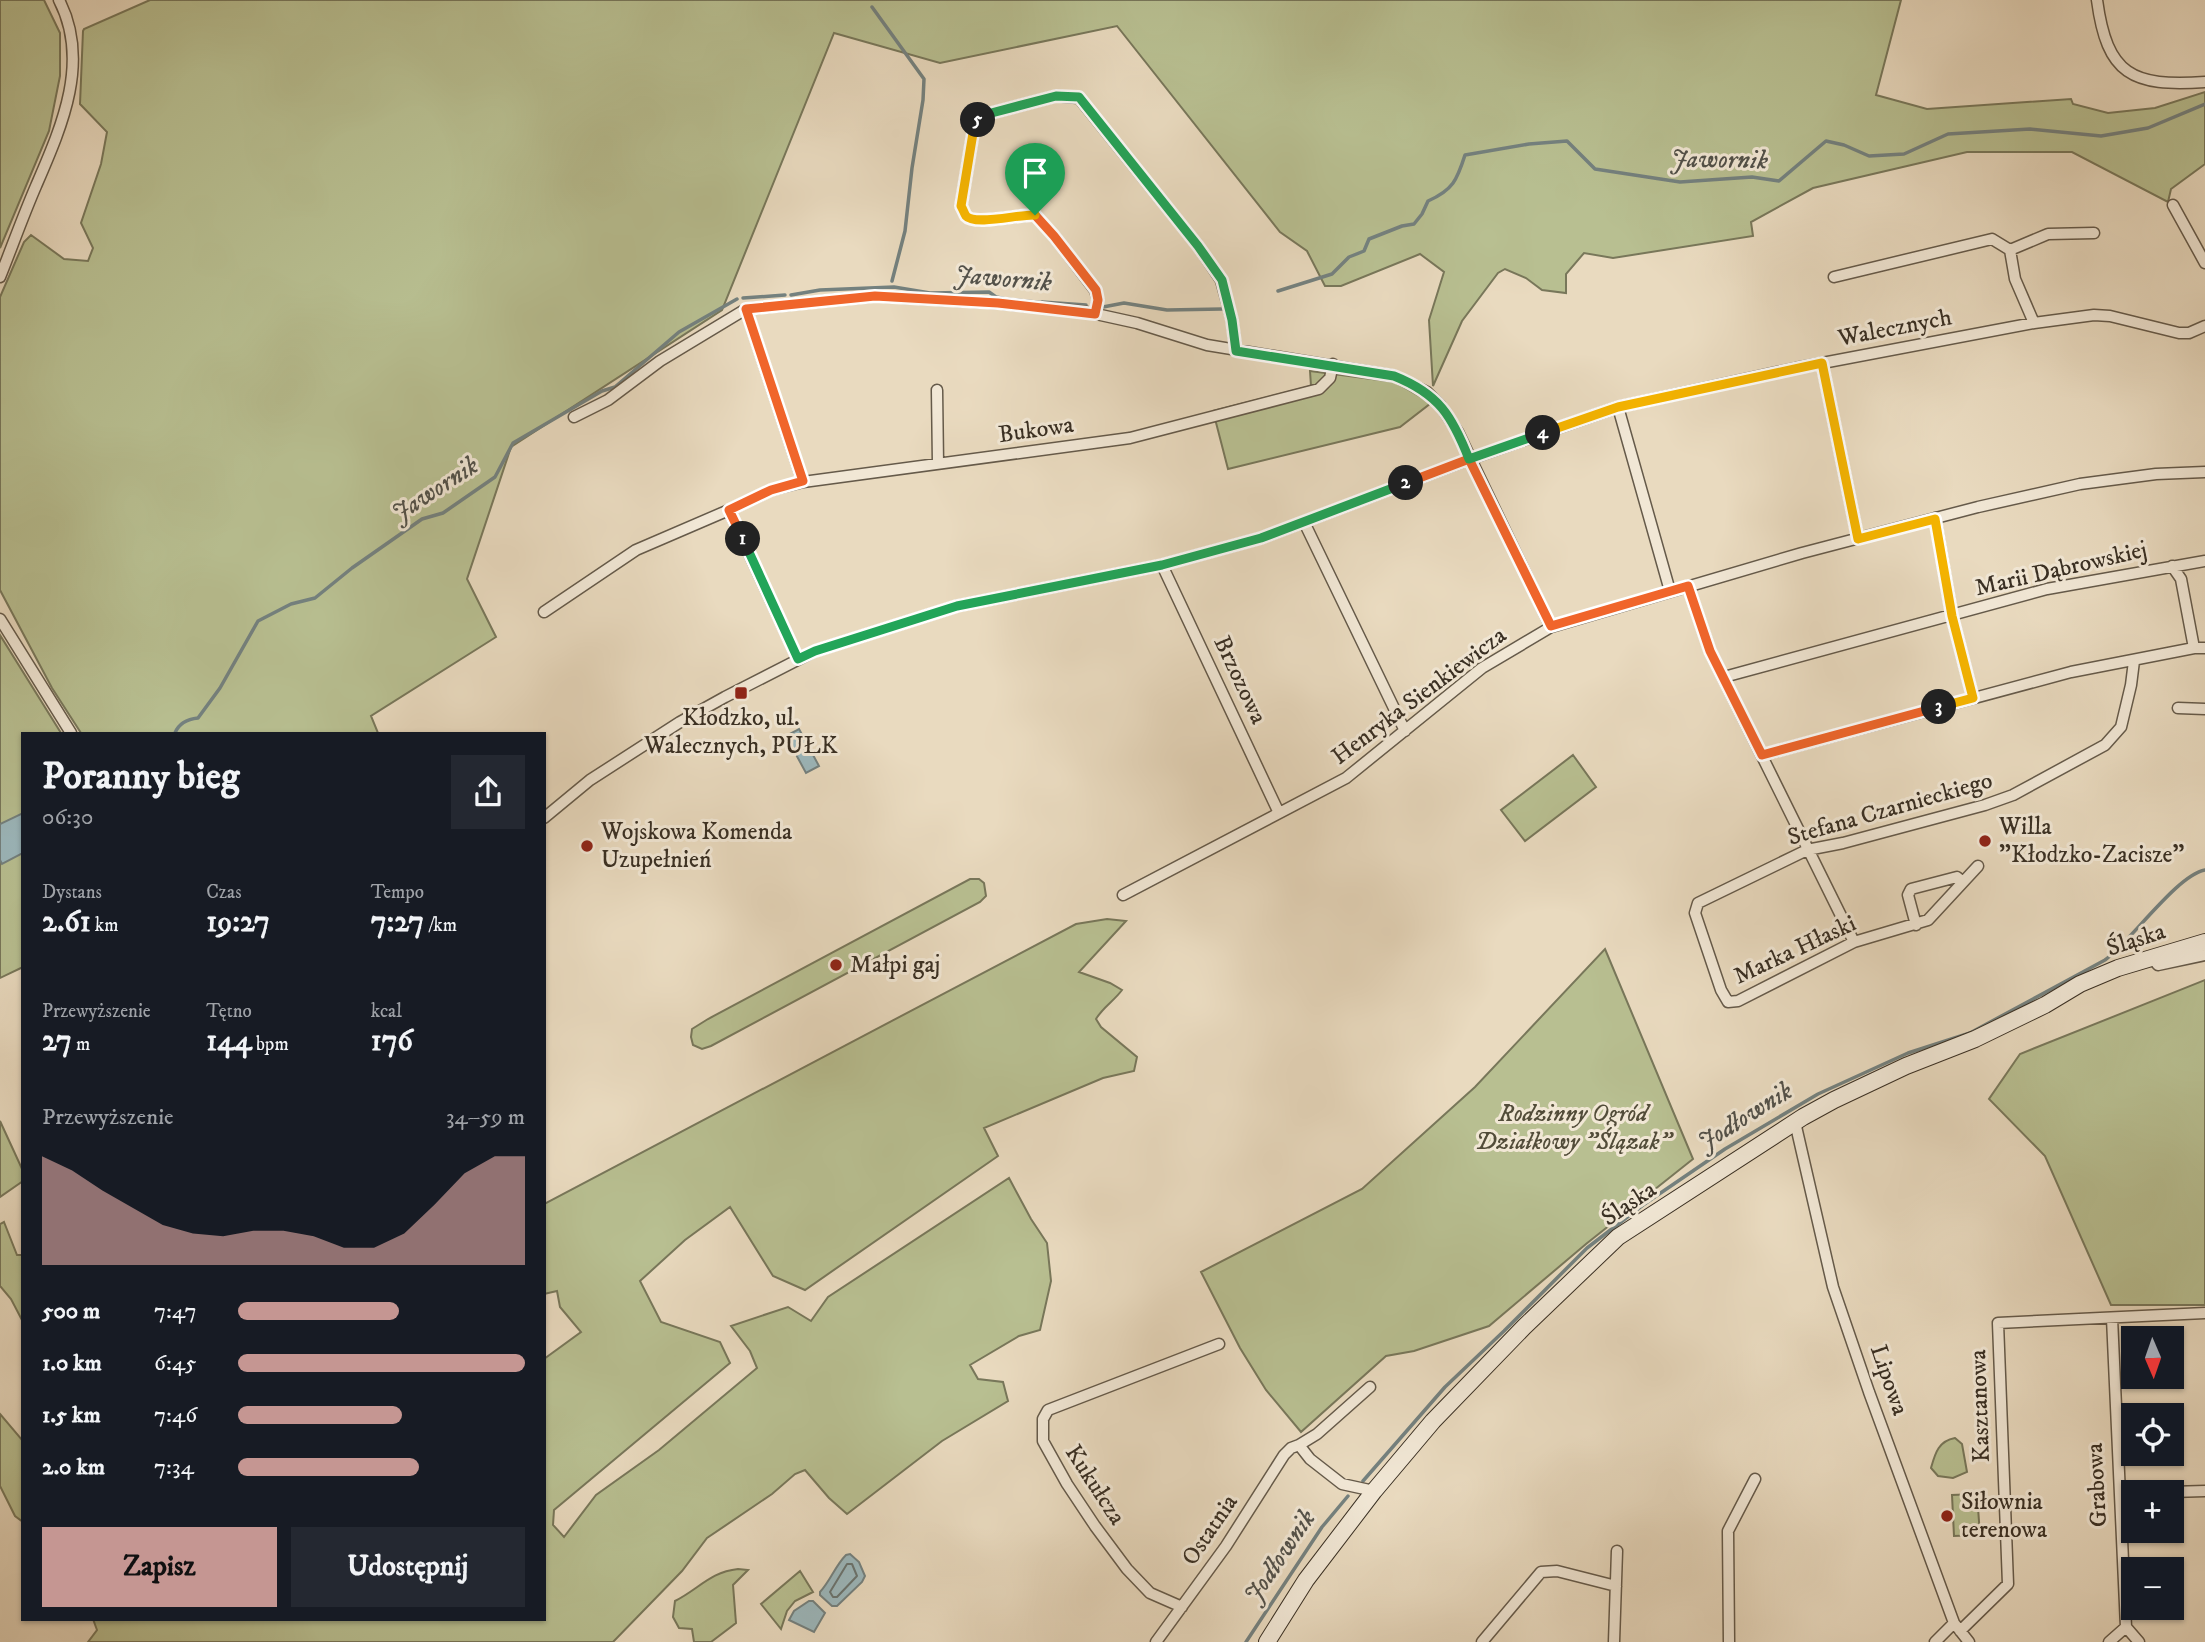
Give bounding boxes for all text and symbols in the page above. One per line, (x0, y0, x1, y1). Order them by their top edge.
pin: 5 (960, 102, 996, 138)
text: 5 (973, 108, 982, 131)
pin (1005, 143, 1065, 215)
water label: Jawornik (1670, 143, 1768, 177)
icon: arrive (1016, 154, 1054, 192)
water label: Jawornik (953, 258, 1053, 300)
street label: Walecznych (1835, 302, 1955, 354)
street label: Bukowa (996, 410, 1076, 450)
pin: 4 (1526, 416, 1560, 450)
text: 4 (1537, 421, 1548, 444)
water label: Jawornik (385, 449, 485, 530)
pin: 2 (1388, 466, 1424, 500)
text: 2 (1401, 471, 1410, 494)
pin: 1 (726, 522, 760, 556)
text: 1 (739, 527, 746, 550)
street label: Marii Dąbrowskiej (1972, 535, 2150, 603)
street label: Henryka Sienkiewicza (1326, 620, 1513, 772)
street label: Brzozowa (1207, 631, 1274, 729)
marker: Kłodzko, ul. Walecznych, PUŁK (733, 685, 749, 701)
pin: 3 (1922, 690, 1956, 724)
text: 3 (1935, 695, 1942, 718)
place label: Kłodzko, ul. Walecznych, PUŁK (643, 703, 838, 761)
text: Poranny bieg (42, 753, 239, 801)
button: share (451, 755, 525, 829)
street label: Stefana Czarnieckiego (1784, 765, 1996, 853)
text: 06:30 (42, 803, 93, 832)
place label: Willa "Kłodzko-Zacisze" (1998, 812, 2185, 870)
place label: Wojskowa Komenda Uzupełnień (600, 817, 793, 875)
marker: Willa "Kłodzko-Zacisze" (1977, 833, 1993, 849)
marker: Wojskowa Komenda Uzupełnień (579, 838, 595, 854)
text: Dystans (42, 881, 102, 904)
text: Czas (206, 881, 241, 904)
text: Tempo (371, 881, 424, 904)
text: 2.61 (42, 904, 91, 941)
text: 19:27 (206, 904, 270, 941)
text: 7:27 (371, 904, 424, 941)
street label: Marka Hłaski (1729, 909, 1861, 991)
text: km (91, 914, 119, 937)
text: /km (424, 914, 457, 937)
street label: Śląska (2102, 915, 2170, 964)
place label: Małpi gaj (850, 950, 940, 980)
marker: Małpi gaj (828, 957, 844, 973)
text: Przewyższenie (42, 1000, 151, 1023)
text: Tętno (206, 1000, 252, 1023)
text: kcal (371, 1000, 402, 1023)
text: 27 (42, 1023, 72, 1060)
text: 144 (206, 1023, 252, 1060)
text: 176 (371, 1023, 413, 1060)
text: m (72, 1033, 90, 1056)
text: bpm (252, 1033, 289, 1056)
water label: Jodłownik (1691, 1075, 1799, 1159)
park label: Rodzinny Ogród Działkowy "Ślązak" (1475, 1099, 1674, 1157)
text: Przewyższenie (42, 1103, 174, 1132)
text: 34–59 m (446, 1103, 525, 1132)
street label: Śląska (1595, 1173, 1663, 1233)
text: 500 m (42, 1297, 100, 1326)
text: 7:47 (154, 1297, 197, 1326)
north arrow (2121, 1326, 2184, 1390)
map controls (2121, 1326, 2184, 1620)
street label: Lipowa (1863, 1341, 1915, 1420)
street label: Kasztanowa (1963, 1348, 1997, 1463)
text: 1.0 km (42, 1349, 102, 1378)
text: 6:45 (154, 1349, 197, 1378)
text: 1.5 km (42, 1401, 101, 1430)
text: 7:46 (154, 1401, 197, 1430)
button: locate (2121, 1403, 2184, 1466)
street label: Kukułcza (1058, 1439, 1132, 1531)
street label: Grabowa (2080, 1441, 2114, 1528)
text: 2.0 km (42, 1453, 105, 1482)
text: 7:34 (154, 1453, 194, 1482)
button: + (2121, 1480, 2184, 1543)
place label: Siłownia terenowa (1961, 1487, 2048, 1545)
street label: Ostatnia (1175, 1488, 1245, 1571)
water label: Jodłownik (1237, 1504, 1324, 1610)
marker: Siłownia terenowa (1939, 1508, 1955, 1524)
button: Zapisz (42, 1527, 277, 1607)
button: Udostępnij (291, 1527, 525, 1607)
button: − (2121, 1557, 2184, 1620)

